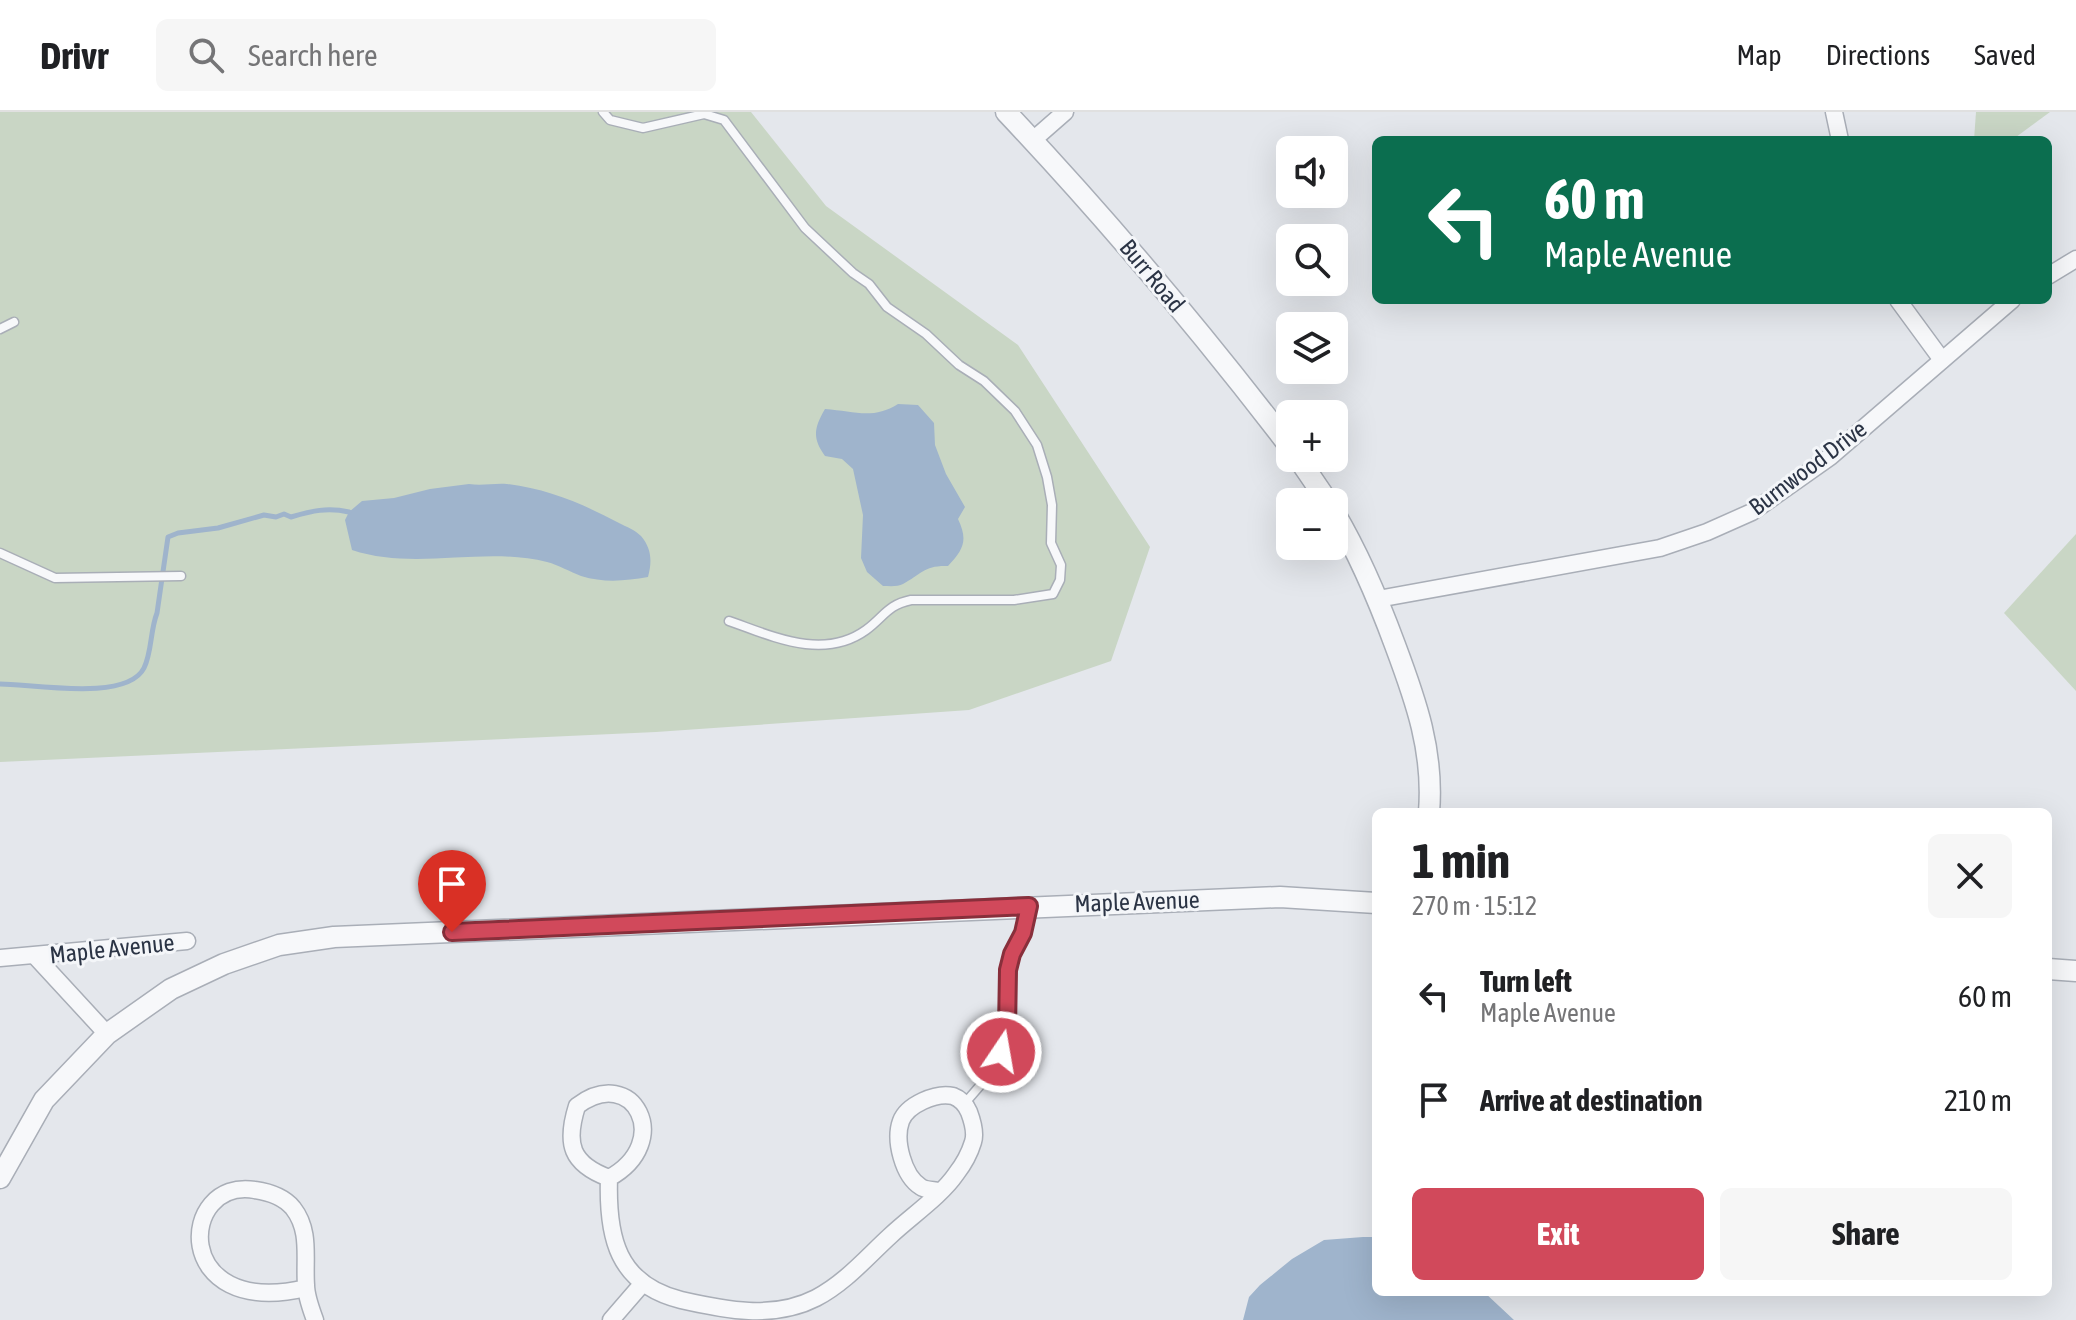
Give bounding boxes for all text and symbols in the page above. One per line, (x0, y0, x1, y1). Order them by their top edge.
search box (156, 19, 716, 91)
icon: search (184, 33, 228, 77)
text: Drivr (40, 34, 108, 77)
text: Search here (248, 38, 378, 72)
text: Map (1737, 39, 1782, 71)
text: Directions (1826, 39, 1930, 71)
text: Saved (1974, 39, 2036, 71)
map controls (1276, 136, 1348, 560)
button: sound (1276, 136, 1348, 208)
text: 60 m (1544, 167, 1645, 231)
icon: left (1412, 168, 1516, 272)
button: search (1276, 224, 1348, 296)
text: Maple Avenue (1544, 233, 1732, 275)
street label: Burr Road (1114, 234, 1190, 317)
button: layers (1276, 312, 1348, 384)
button: + (1276, 400, 1348, 472)
street label: Burnwood Drive (1744, 415, 1872, 520)
button: − (1276, 488, 1348, 560)
text: 1 min (1412, 833, 1510, 888)
button: close (1928, 834, 2012, 918)
pin (418, 850, 486, 932)
icon: arrive (430, 862, 474, 906)
street label: Maple Avenue (1074, 886, 1200, 917)
text: 270 m · 15:12 (1412, 891, 1537, 921)
street label: Maple Avenue (48, 929, 176, 968)
text: Turn left (1480, 964, 1572, 998)
icon: left (1412, 974, 1456, 1018)
text: 60 m (1958, 979, 2012, 1013)
text: Maple Avenue (1480, 998, 1616, 1028)
position arrow (959, 1010, 1043, 1094)
icon: arrive (1412, 1078, 1456, 1122)
text: Arrive at destination (1480, 1083, 1702, 1117)
text: 210 m (1944, 1083, 2012, 1117)
button: Exit (1412, 1188, 1704, 1280)
button: Share (1720, 1188, 2012, 1280)

